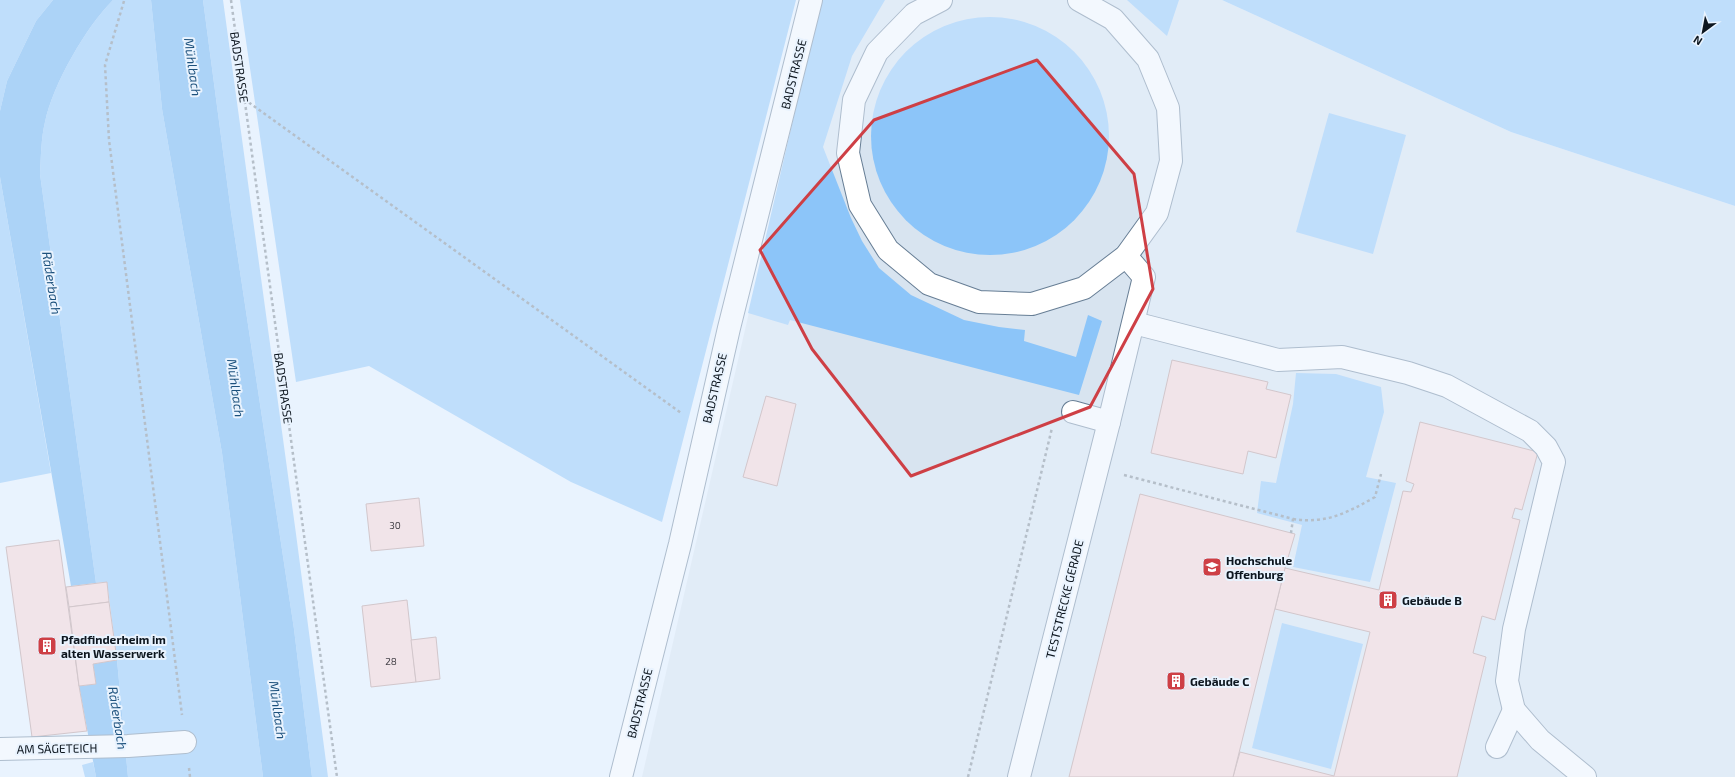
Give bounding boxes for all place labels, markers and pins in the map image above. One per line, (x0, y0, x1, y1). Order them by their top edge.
place label: Hochschule Offenburg (1226, 553, 1292, 581)
school or university icon: Hochschule Offenburg (1201, 556, 1223, 578)
building icon: Gebäude B (1377, 589, 1399, 611)
place label: Gebäude B (1402, 593, 1462, 607)
place label: Pfadfinderheim im alten Wasserwerk (61, 632, 166, 660)
building icon: Pfadfinderheim im alten Wasserwerk (36, 635, 58, 657)
building icon: Gebäude C (1165, 670, 1187, 692)
place label: Gebäude C (1190, 674, 1249, 688)

